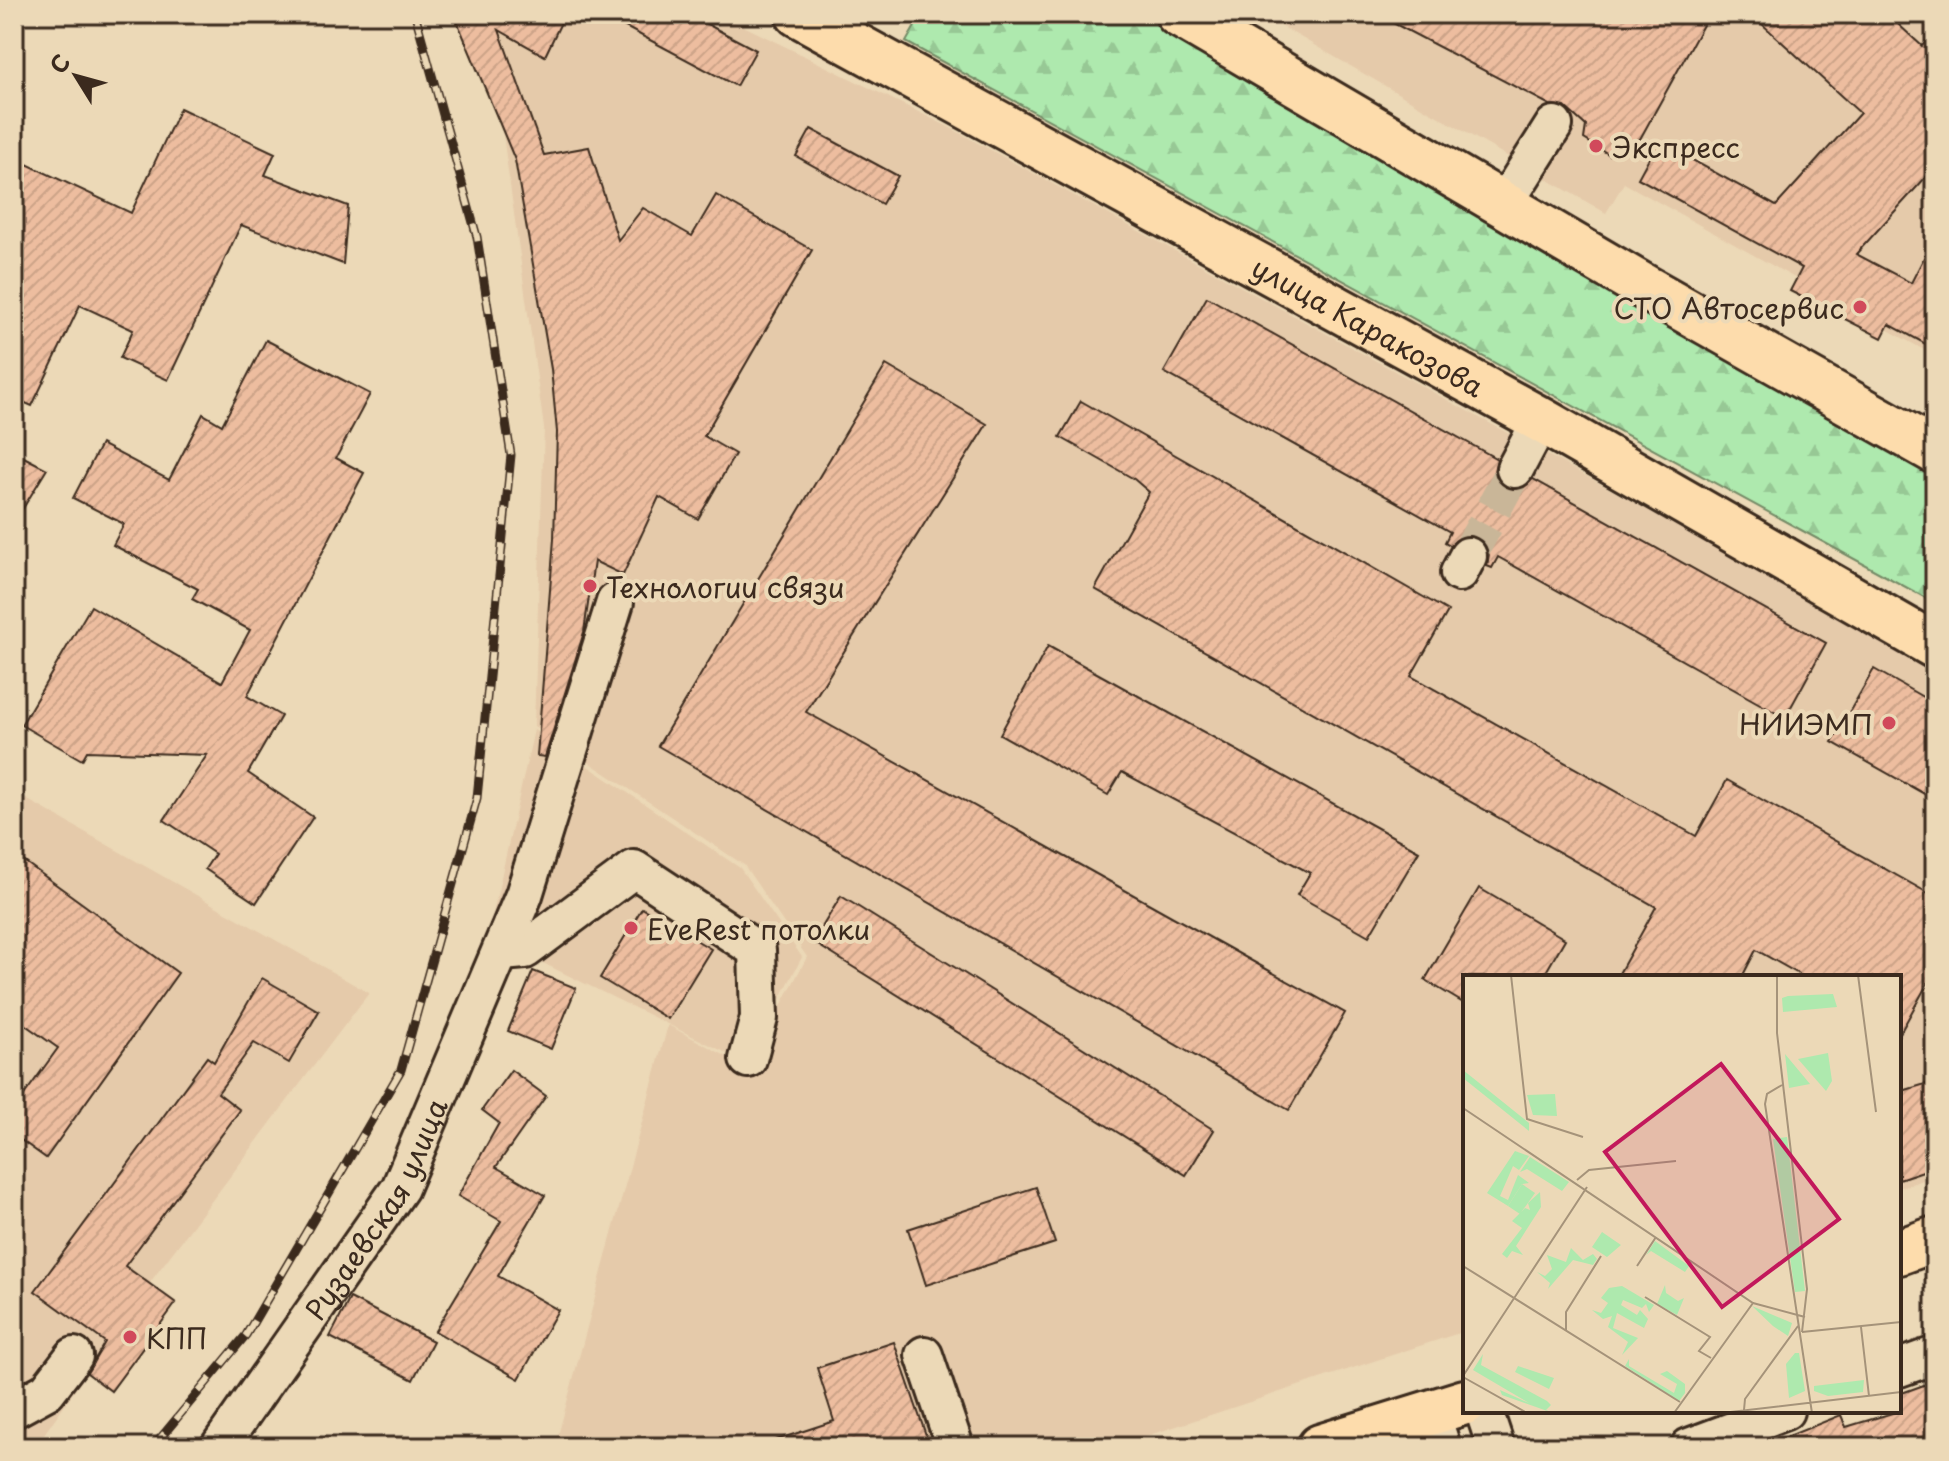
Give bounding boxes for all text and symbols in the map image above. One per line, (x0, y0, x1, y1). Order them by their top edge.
north arrow (36, 36, 116, 116)
text: С (41, 47, 77, 80)
place label: Экспресс (1612, 125, 1740, 168)
marker: Экспресс (1587, 137, 1605, 155)
street label: улица Каракозова (1245, 245, 1493, 407)
place label: СТО Автосервис (1613, 286, 1844, 329)
marker: СТО Автосервис (1851, 298, 1869, 316)
place label: Технологии связи (606, 565, 844, 608)
marker: Технологии связи (581, 577, 599, 595)
place label: НИИЭМП (1739, 702, 1873, 745)
marker: НИИЭМП (1880, 714, 1898, 732)
place label: EveRest потолки (647, 907, 870, 950)
marker: EveRest потолки (622, 919, 640, 937)
inset map (1463, 975, 1901, 1413)
street label: Рузаевская улица (293, 1091, 457, 1328)
place label: КПП (146, 1316, 208, 1359)
marker: КПП (121, 1328, 139, 1346)

